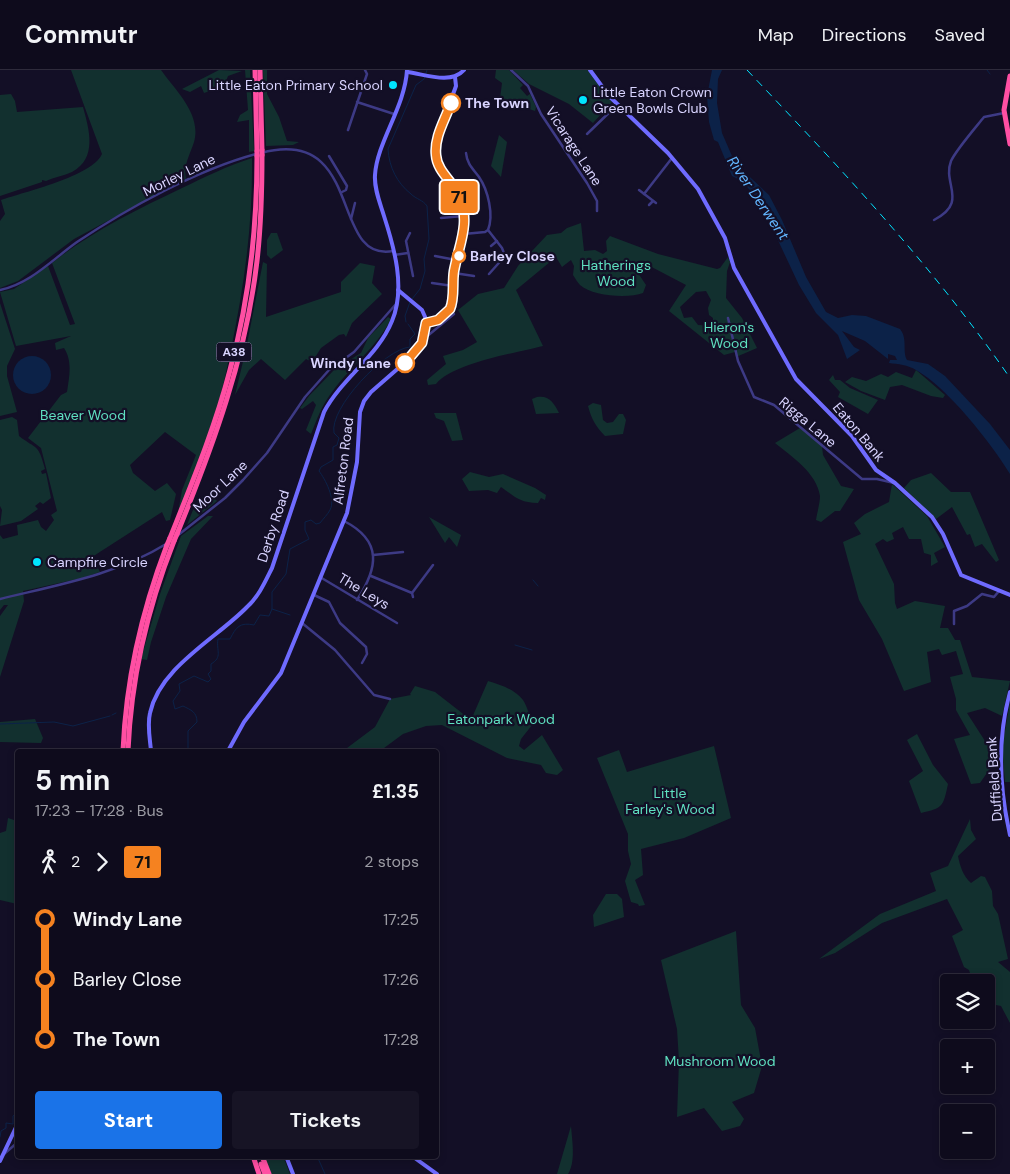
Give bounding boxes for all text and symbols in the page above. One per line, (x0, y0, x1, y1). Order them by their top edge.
text: Commutr (25, 19, 138, 50)
text: Map (758, 23, 794, 47)
text: Directions (822, 23, 907, 47)
text: Saved (935, 23, 985, 47)
place label: Little Eaton Primary School (208, 76, 383, 94)
marker: Little Eaton Primary School (387, 79, 399, 91)
place label: Little Eaton Crown Green Bowls Club (593, 83, 712, 117)
marker: The Town (441, 93, 461, 113)
place label: The Town (465, 94, 529, 112)
marker: Little Eaton Crown Green Bowls Club (577, 94, 589, 106)
street label: Vicarage Lane (542, 103, 606, 189)
street label: Morley Lane (140, 150, 218, 200)
water label: River Derwent (722, 152, 794, 244)
line badge: 71 (436, 181, 482, 213)
text: 71 (451, 185, 467, 209)
place label: Barley Close (470, 247, 555, 265)
marker: Barley Close (452, 249, 466, 263)
park label: Hatherings Wood (581, 256, 651, 290)
park label: Hieron's Wood (704, 318, 754, 352)
road number: A38 (216, 342, 252, 362)
marker: Windy Lane (395, 353, 415, 373)
place label: Windy Lane (310, 354, 391, 372)
street label: Rigga Lane (776, 393, 840, 451)
street label: Eaton Bank (829, 399, 889, 465)
park label: Beaver Wood (40, 406, 126, 424)
street label: Alfreton Road (329, 416, 357, 506)
street label: Moor Lane (189, 456, 251, 516)
street label: Derby Road (253, 488, 293, 564)
place label: Campfire Circle (47, 553, 148, 571)
marker: Campfire Circle (31, 556, 43, 568)
street label: The Leys (335, 569, 393, 613)
park label: Eatonpark Wood (447, 710, 555, 728)
street label: Duffield Bank (982, 736, 1006, 822)
text: 5 min (35, 762, 110, 799)
text: £1.35 (372, 779, 419, 804)
park label: Little Farley's Wood (625, 784, 715, 818)
text: 17:23 – 17:28 · Bus (35, 800, 164, 821)
icon: walk (35, 848, 63, 876)
icon: forward (88, 848, 116, 876)
text: 71 (134, 850, 151, 874)
text: 2 (71, 851, 80, 872)
text: 2 stops (364, 851, 419, 872)
text: Windy Lane (73, 907, 183, 932)
text: 17:25 (383, 909, 419, 930)
text: Barley Close (73, 967, 182, 992)
text: 17:26 (383, 969, 419, 990)
map controls (940, 974, 995, 1159)
button: layers (940, 974, 995, 1029)
text: The Town (73, 1027, 160, 1052)
text: 17:28 (384, 1029, 419, 1050)
button: + (940, 1039, 995, 1094)
park label: Mushroom Wood (665, 1052, 775, 1070)
button: Start (35, 1091, 222, 1149)
button: Tickets (232, 1091, 419, 1149)
button: − (940, 1104, 995, 1159)

